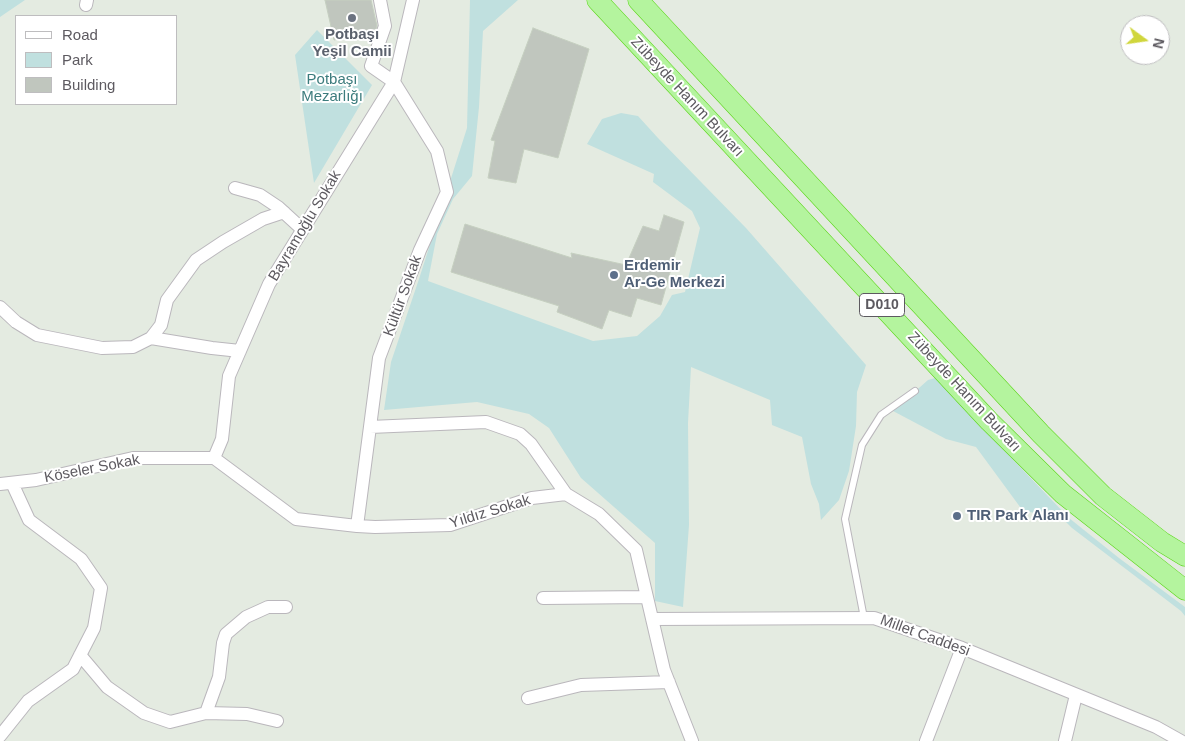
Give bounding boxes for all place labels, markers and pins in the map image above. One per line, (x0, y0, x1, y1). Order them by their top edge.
marker: Potbaşı Yeşil Camii (346, 12, 358, 24)
place label: Potbaşı Yeşil Camii (312, 26, 392, 61)
place label: Erdemir Ar-Ge Merkezi (624, 257, 725, 292)
marker: Erdemir Ar-Ge Merkezi (608, 269, 620, 281)
place label: TIR Park Alanı (967, 507, 1069, 525)
marker: TIR Park Alanı (951, 510, 963, 522)

